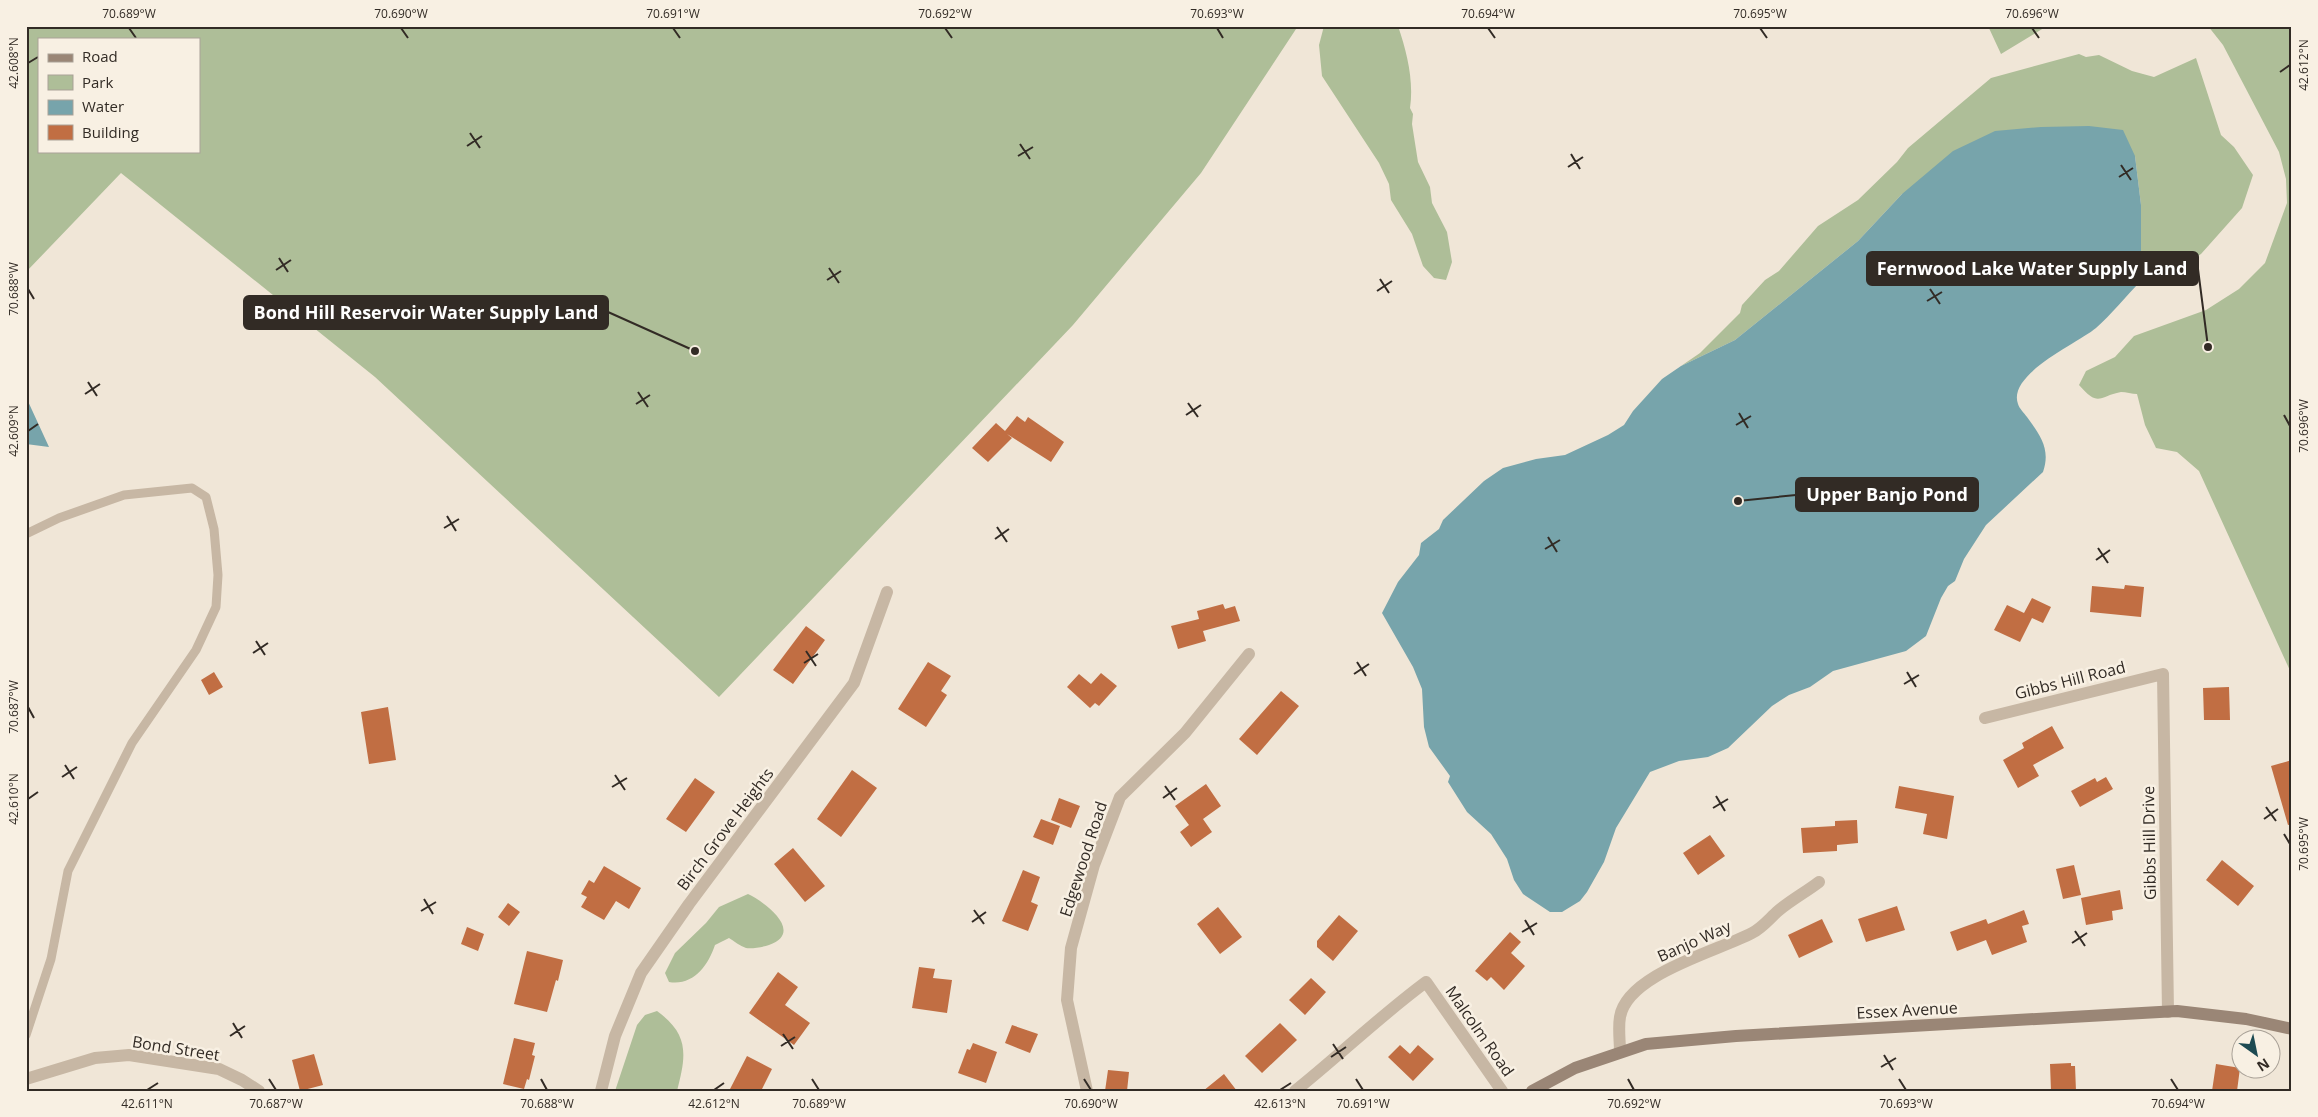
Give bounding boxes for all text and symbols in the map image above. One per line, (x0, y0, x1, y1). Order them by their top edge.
text: 70.689°W (102, 5, 156, 22)
text: 70.690°W (374, 5, 428, 22)
text: 70.691°W (646, 5, 700, 22)
text: 70.692°W (918, 5, 972, 22)
text: 70.693°W (1190, 5, 1244, 22)
text: 70.694°W (1461, 5, 1515, 22)
text: 70.695°W (1733, 5, 1787, 22)
text: 70.696°W (2005, 5, 2059, 22)
text: 42.608°N (5, 37, 22, 89)
legend (38, 38, 200, 152)
text: 42.612°N (2295, 39, 2312, 91)
text: Road (82, 46, 118, 66)
text: Park (82, 72, 113, 92)
text: Water (82, 96, 124, 116)
text: Building (82, 122, 139, 142)
callout: Fernwood Lake Water Supply Land (1867, 252, 2198, 285)
text: Fernwood Lake Water Supply Land (1877, 256, 2187, 280)
text: 70.688°W (5, 262, 22, 316)
callout: Bond Hill Reservoir Water Supply Land (244, 296, 608, 329)
text: Bond Hill Reservoir Water Supply Land (254, 300, 598, 324)
text: 70.696°W (2295, 399, 2312, 453)
text: 42.609°N (5, 405, 22, 457)
callout: Upper Banjo Pond (1796, 478, 1978, 511)
text: Upper Banjo Pond (1806, 482, 1968, 506)
street label: Gibbs Hill Road (2012, 656, 2128, 704)
text: 70.687°W (5, 680, 22, 734)
street label: Birch Grove Heights (672, 763, 778, 895)
text: 42.610°N (5, 773, 22, 825)
street label: Gibbs Hill Drive (2137, 786, 2161, 900)
street label: Edgewood Road (1054, 798, 1112, 920)
text: 70.695°W (2295, 817, 2312, 871)
street label: Banjo Way (1654, 915, 1735, 967)
street label: Malcolm Road (1441, 981, 1519, 1081)
street label: Essex Avenue (1856, 996, 1958, 1024)
street label: Bond Street (131, 1030, 222, 1066)
north arrow (2230, 1030, 2280, 1080)
text: N (2253, 1054, 2273, 1076)
text: 42.611°N (121, 1095, 173, 1112)
text: 70.687°W (249, 1095, 303, 1112)
text: 70.688°W (520, 1095, 574, 1112)
text: 42.612°N (688, 1095, 740, 1112)
text: 70.689°W (792, 1095, 846, 1112)
text: 70.690°W (1064, 1095, 1118, 1112)
text: 42.613°N (1254, 1095, 1306, 1112)
text: 70.691°W (1336, 1095, 1390, 1112)
text: 70.692°W (1607, 1095, 1661, 1112)
text: 70.693°W (1879, 1095, 1933, 1112)
text: 70.694°W (2151, 1095, 2205, 1112)

